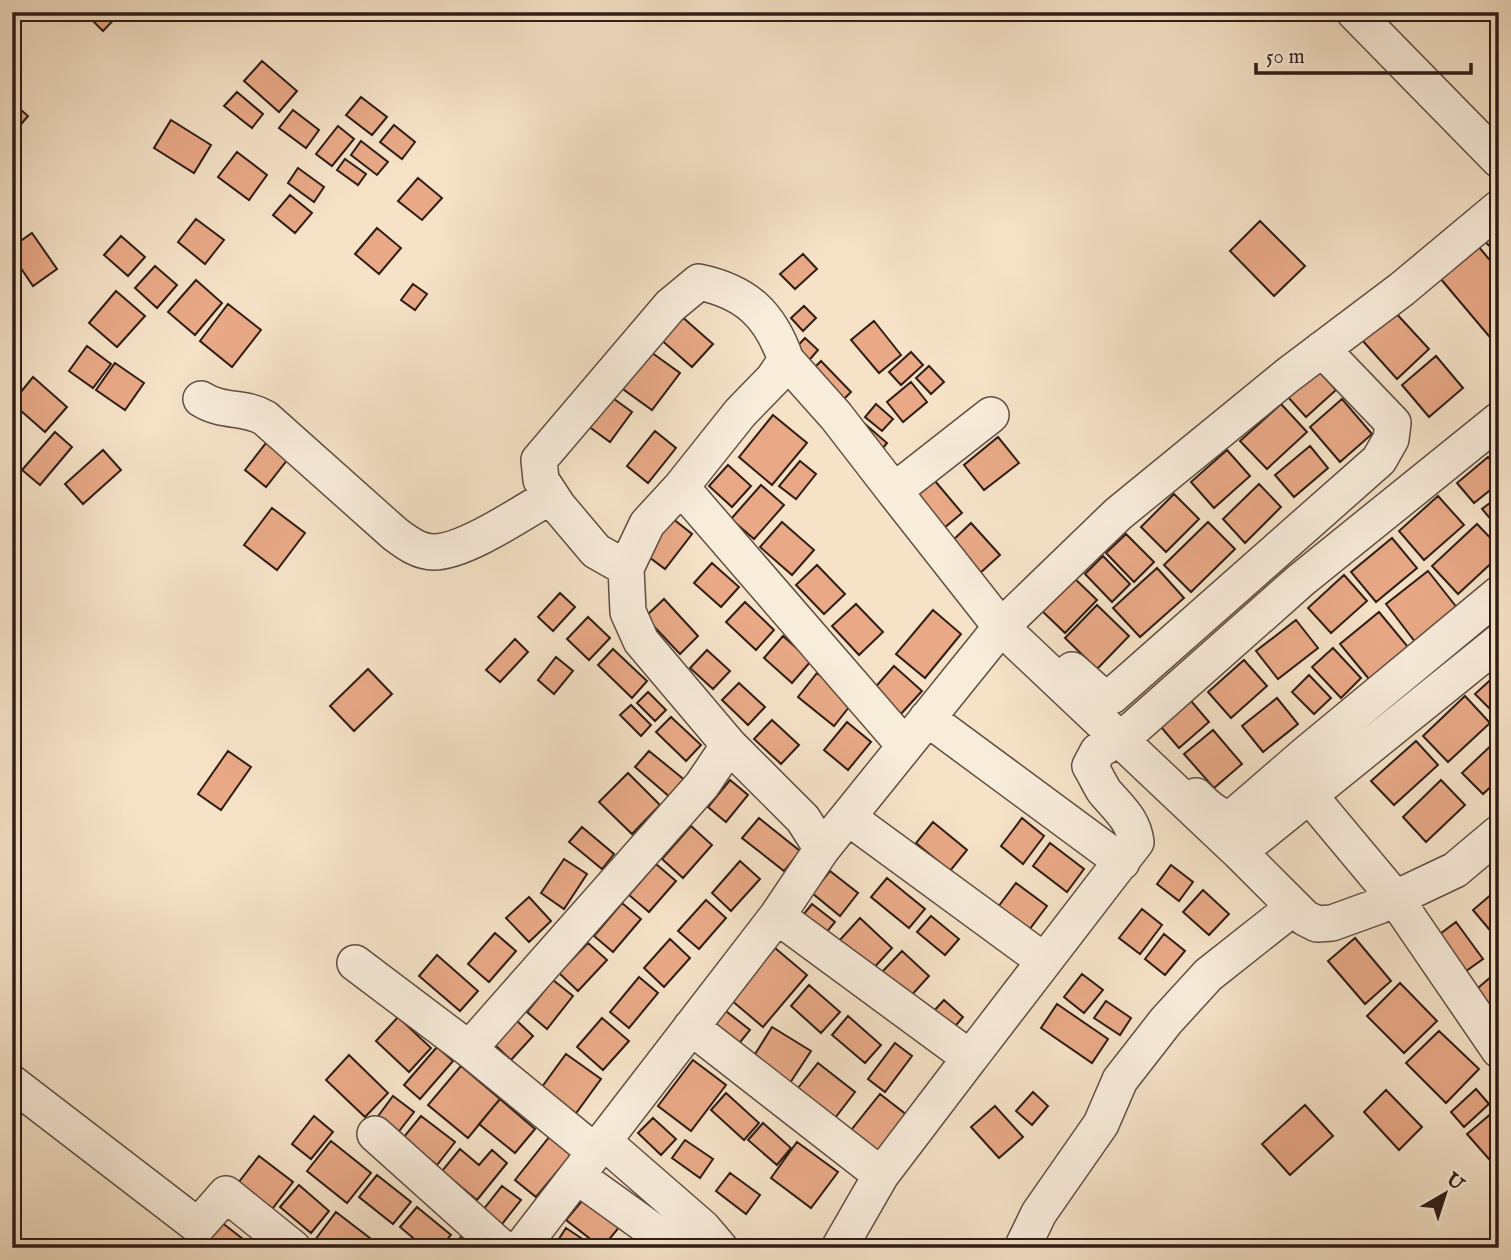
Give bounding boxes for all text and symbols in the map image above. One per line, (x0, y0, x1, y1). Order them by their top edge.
scale bar (1256, 32, 1471, 76)
text: 50 m (1266, 44, 1305, 71)
north arrow (1410, 1158, 1480, 1228)
text: U (1440, 1167, 1469, 1197)

